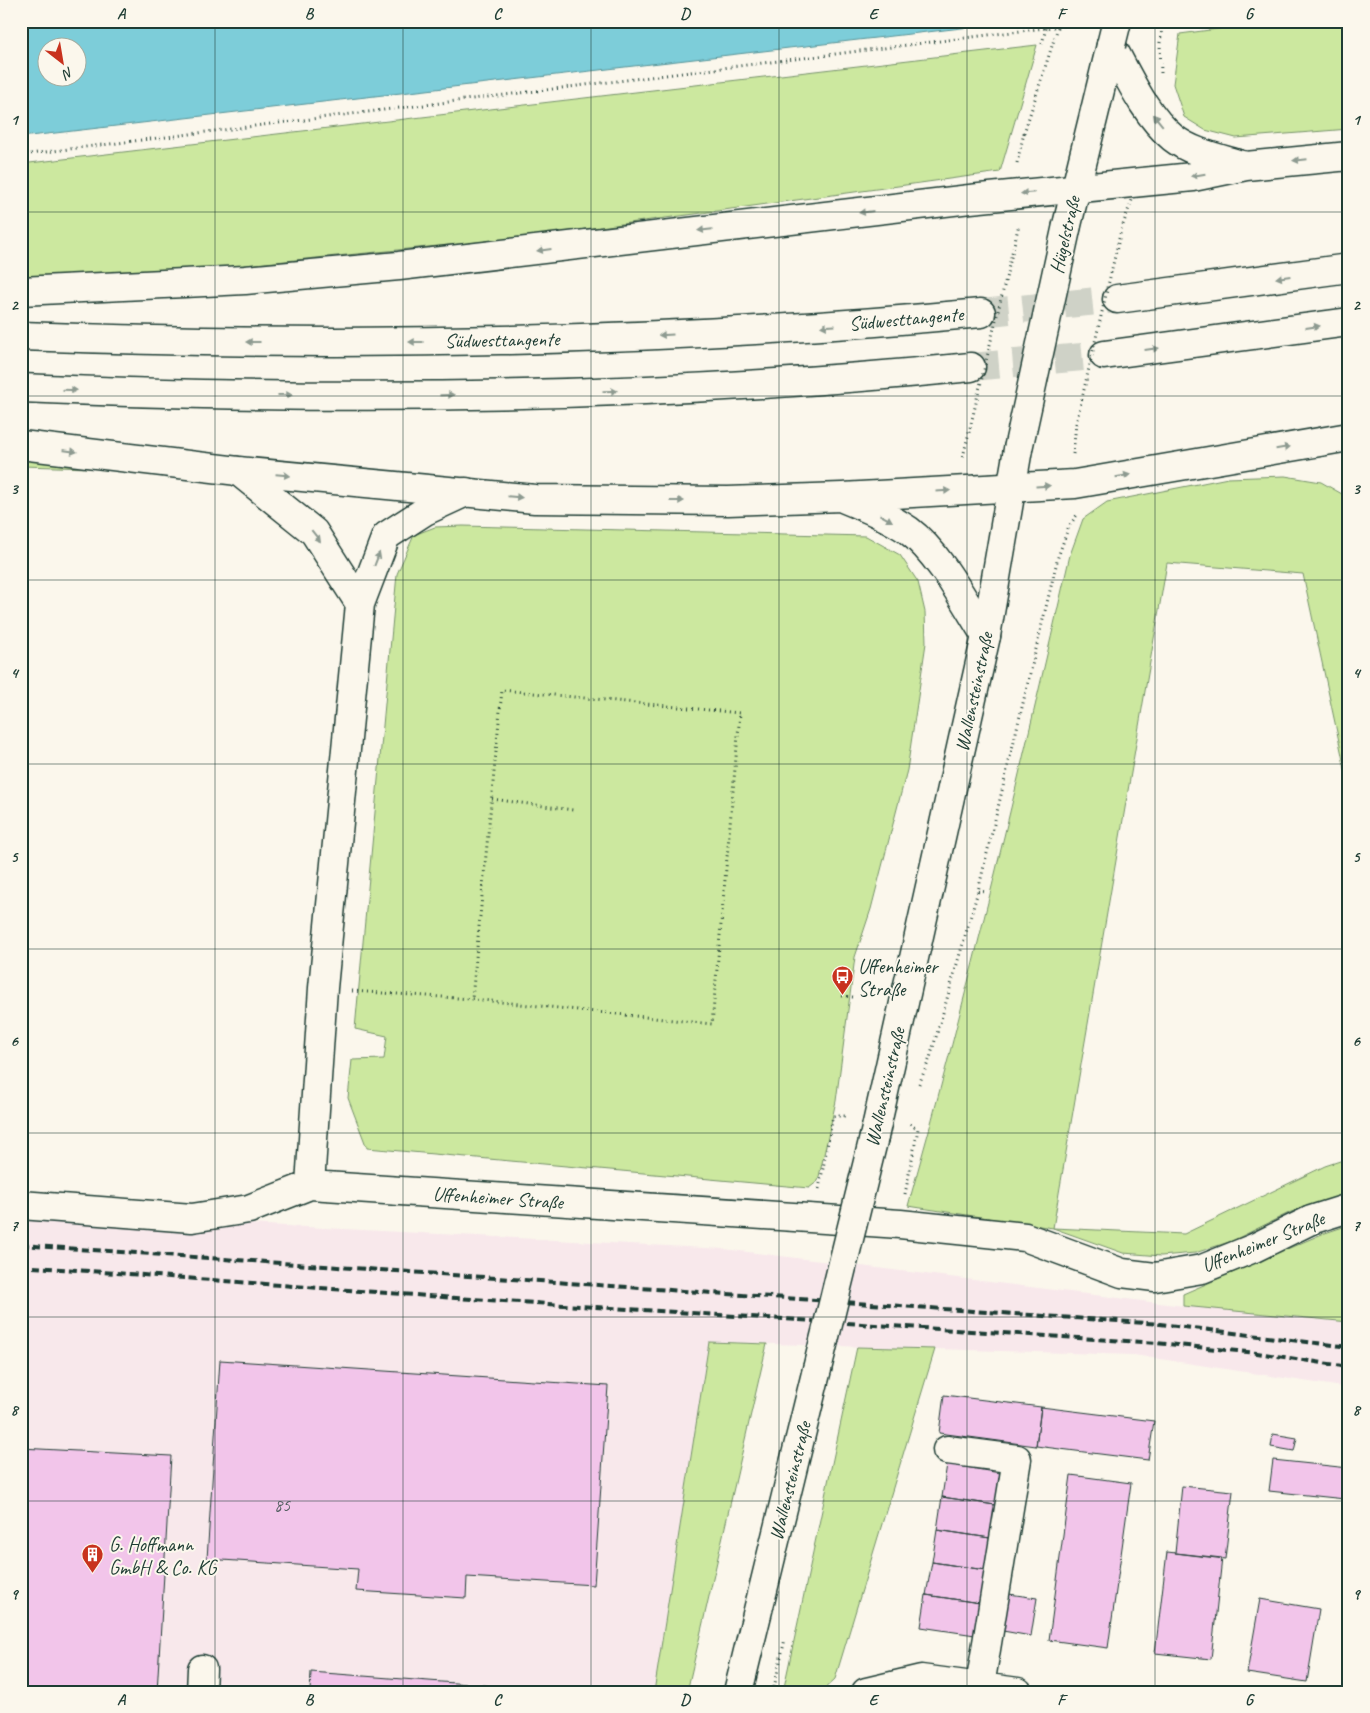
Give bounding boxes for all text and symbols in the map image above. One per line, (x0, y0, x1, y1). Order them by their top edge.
text: A (117, 4, 127, 24)
text: B (305, 4, 315, 24)
text: C (493, 4, 503, 24)
text: D (680, 4, 691, 24)
text: E (869, 4, 880, 24)
text: F (1057, 4, 1068, 24)
text: G (1245, 4, 1255, 24)
north arrow (38, 38, 88, 88)
text: N (58, 63, 77, 83)
text: 1 (10, 110, 19, 130)
text: 1 (1352, 110, 1361, 130)
one-way arrow (1152, 114, 1163, 127)
one-way arrow (1292, 156, 1308, 164)
one-way arrow (1189, 172, 1205, 180)
one-way arrow (1019, 189, 1035, 197)
street label: Hügelstraße (1044, 192, 1086, 276)
one-way arrow (858, 208, 874, 216)
one-way arrow (697, 226, 713, 234)
one-way arrow (535, 246, 551, 254)
one-way arrow (1275, 273, 1291, 281)
text: 2 (10, 295, 19, 315)
text: 2 (1352, 295, 1361, 315)
street label: Südwesttangente (848, 301, 966, 336)
one-way arrow (820, 322, 836, 330)
one-way arrow (1305, 323, 1321, 331)
street label: Südwesttangente (444, 326, 561, 353)
one-way arrow (657, 332, 673, 340)
one-way arrow (245, 338, 261, 346)
one-way arrow (408, 338, 424, 346)
one-way arrow (1144, 344, 1160, 352)
one-way arrow (602, 386, 618, 394)
one-way arrow (62, 387, 78, 395)
one-way arrow (440, 390, 456, 398)
one-way arrow (277, 391, 293, 399)
one-way arrow (1276, 443, 1292, 451)
one-way arrow (62, 447, 78, 455)
one-way arrow (276, 471, 292, 479)
one-way arrow (1115, 471, 1131, 479)
text: 3 (10, 479, 19, 499)
text: 3 (1352, 479, 1361, 499)
one-way arrow (1035, 482, 1051, 490)
one-way arrow (935, 486, 951, 494)
one-way arrow (507, 493, 523, 501)
one-way arrow (670, 497, 686, 505)
one-way arrow (879, 513, 893, 522)
one-way arrow (310, 529, 321, 542)
one-way arrow (374, 551, 381, 566)
street label: Wallensteinstraße (949, 629, 999, 754)
text: 4 (10, 663, 19, 683)
text: 4 (1352, 663, 1361, 683)
text: 5 (11, 847, 20, 867)
text: 5 (1353, 847, 1362, 867)
place label: Uffenheimer Straße (858, 954, 939, 1002)
bus stop icon: Uffenheimer Straße (830, 965, 854, 996)
street label: Wallensteinstraße (859, 1024, 911, 1149)
text: 6 (10, 1031, 19, 1051)
text: 6 (1352, 1031, 1361, 1051)
street label: Uffenheimer Straße (432, 1181, 565, 1215)
street label: Uffenheimer Straße (1198, 1205, 1329, 1278)
text: 7 (10, 1216, 19, 1236)
text: 7 (1352, 1216, 1361, 1236)
text: 8 (10, 1400, 19, 1420)
text: 8 (1352, 1400, 1361, 1420)
street label: Wallensteinstraße (763, 1418, 817, 1543)
house number: 85 (274, 1494, 291, 1516)
place label: G. Hoffmann GmbH & Co. KG (109, 1532, 218, 1580)
building icon: G. Hoffmann GmbH & Co. KG (81, 1543, 105, 1574)
text: 9 (10, 1584, 19, 1604)
text: 9 (1352, 1584, 1361, 1604)
text: A (117, 1690, 127, 1710)
text: B (305, 1690, 315, 1710)
text: C (493, 1690, 503, 1710)
text: D (680, 1690, 691, 1710)
text: E (869, 1690, 880, 1710)
text: F (1057, 1690, 1068, 1710)
text: G (1245, 1690, 1255, 1710)

